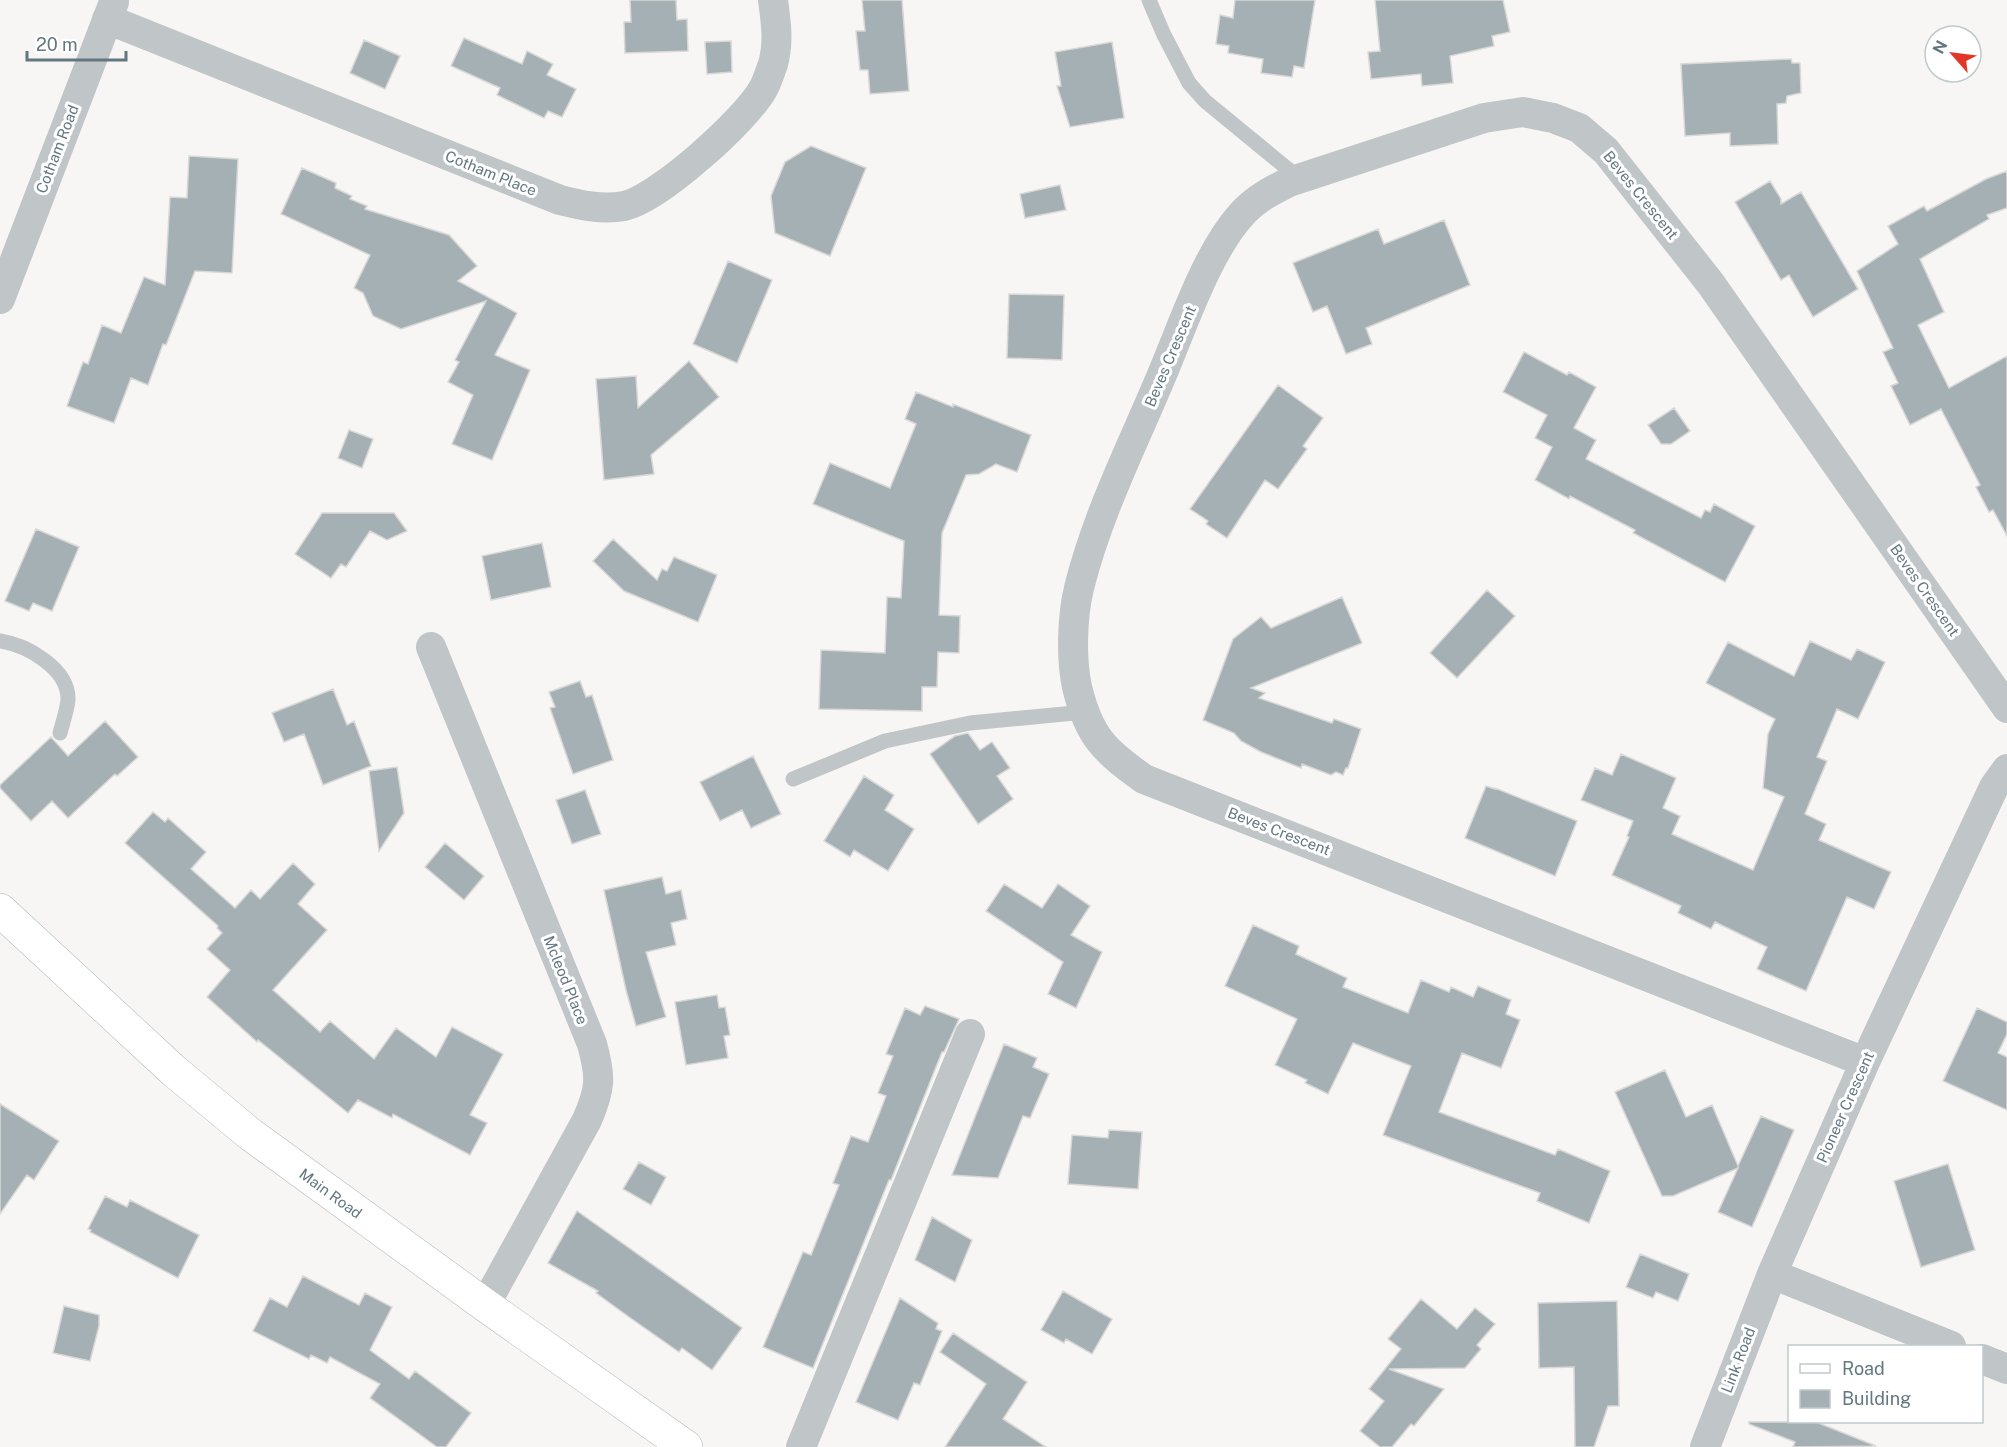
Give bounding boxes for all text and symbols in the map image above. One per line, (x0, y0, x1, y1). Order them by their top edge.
scale bar (27, 24, 126, 62)
north arrow (1923, 24, 1983, 84)
text: 20 m (36, 34, 78, 55)
text: N (1929, 37, 1952, 57)
street label: Cotham Road (32, 102, 82, 196)
street label: Cotham Place (443, 147, 539, 199)
street label: Beves Crescent (1600, 148, 1682, 243)
street label: Beves Crescent (1141, 303, 1199, 409)
street label: Beves Crescent (1887, 541, 1963, 639)
street label: Beves Crescent (1225, 804, 1333, 858)
street label: Mcleod Place (541, 933, 591, 1027)
street label: Pioneer Crescent (1813, 1049, 1877, 1165)
street label: Main Road (296, 1165, 366, 1221)
street label: Link Road (1718, 1325, 1758, 1395)
legend (1788, 1345, 1983, 1423)
text: Road (1842, 1358, 1885, 1379)
text: Building (1842, 1388, 1911, 1409)

